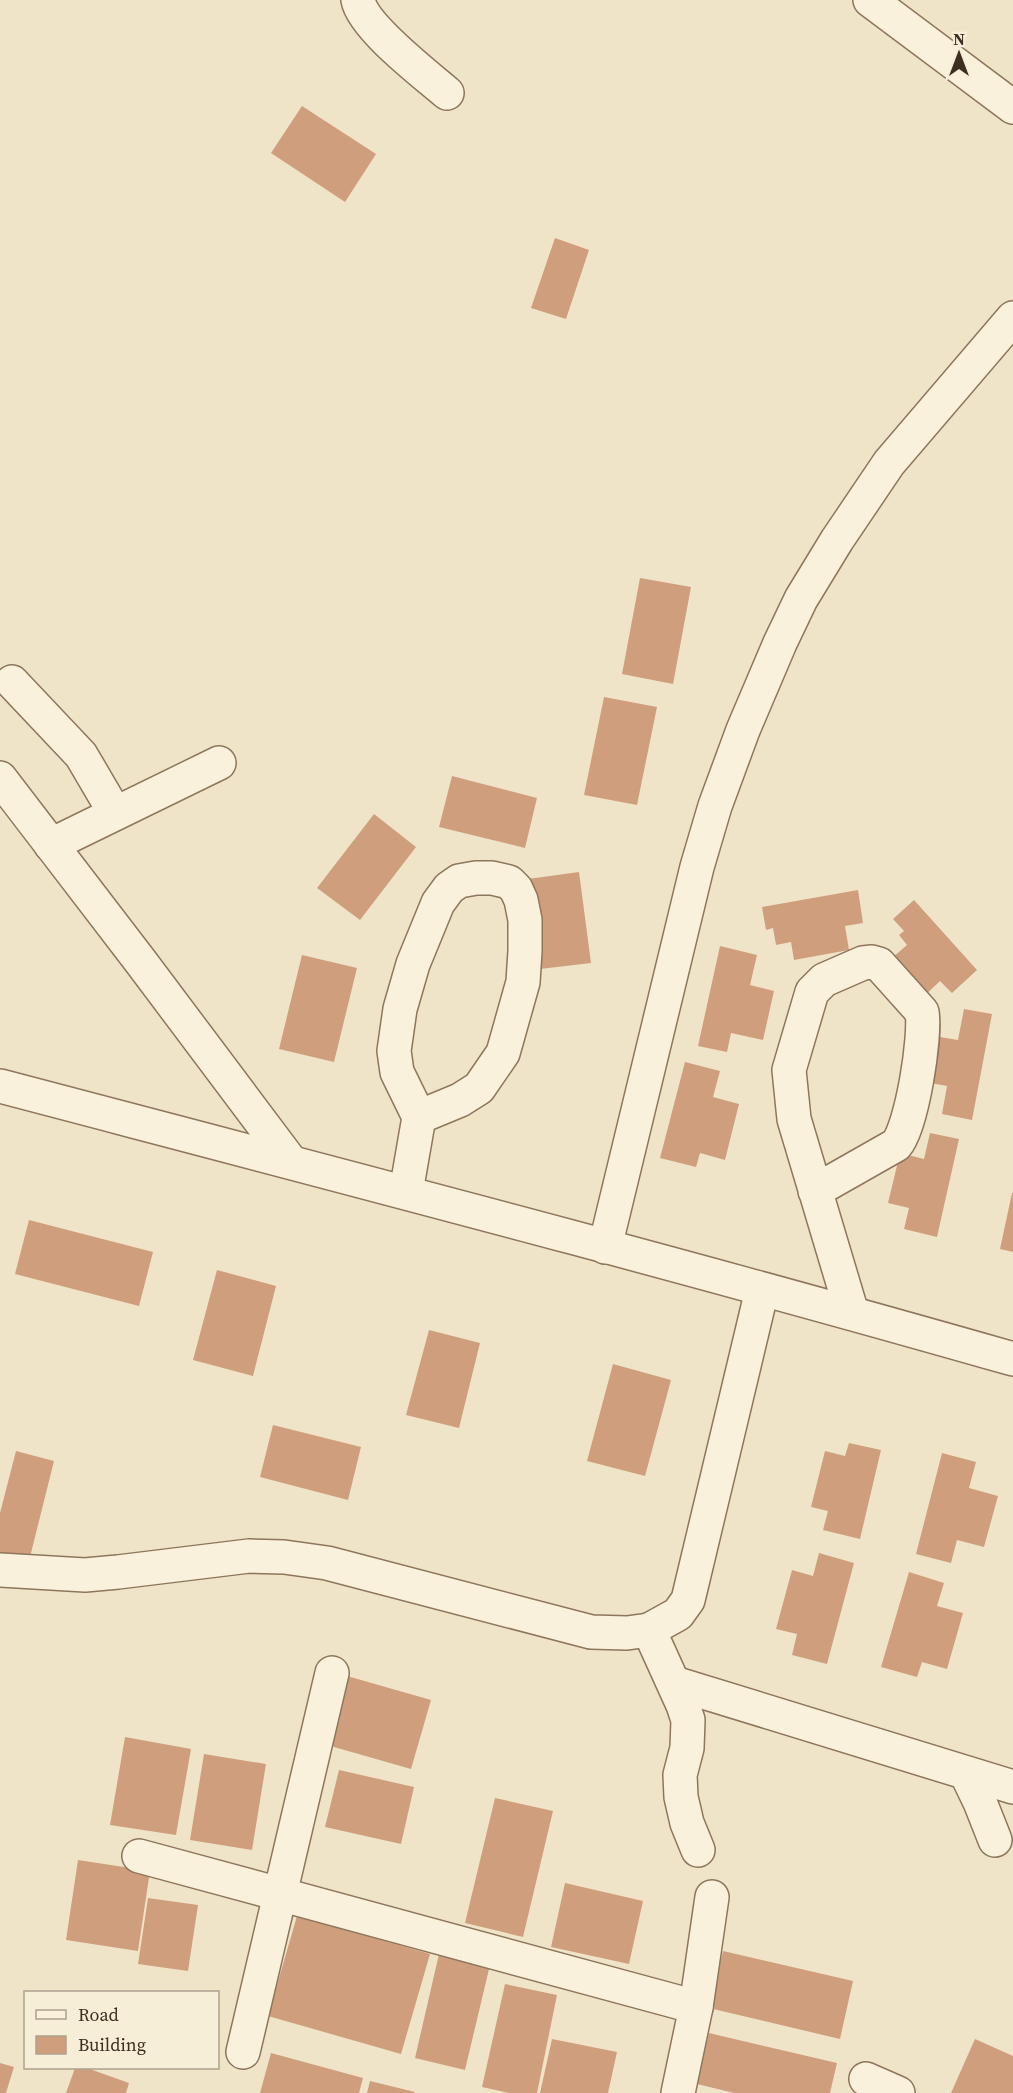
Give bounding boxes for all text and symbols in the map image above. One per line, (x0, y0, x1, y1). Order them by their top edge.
north arrow (929, 24, 989, 84)
text: N (953, 28, 965, 50)
legend (24, 1991, 219, 2069)
text: Road (78, 2002, 119, 2027)
text: Building (78, 2032, 146, 2057)

